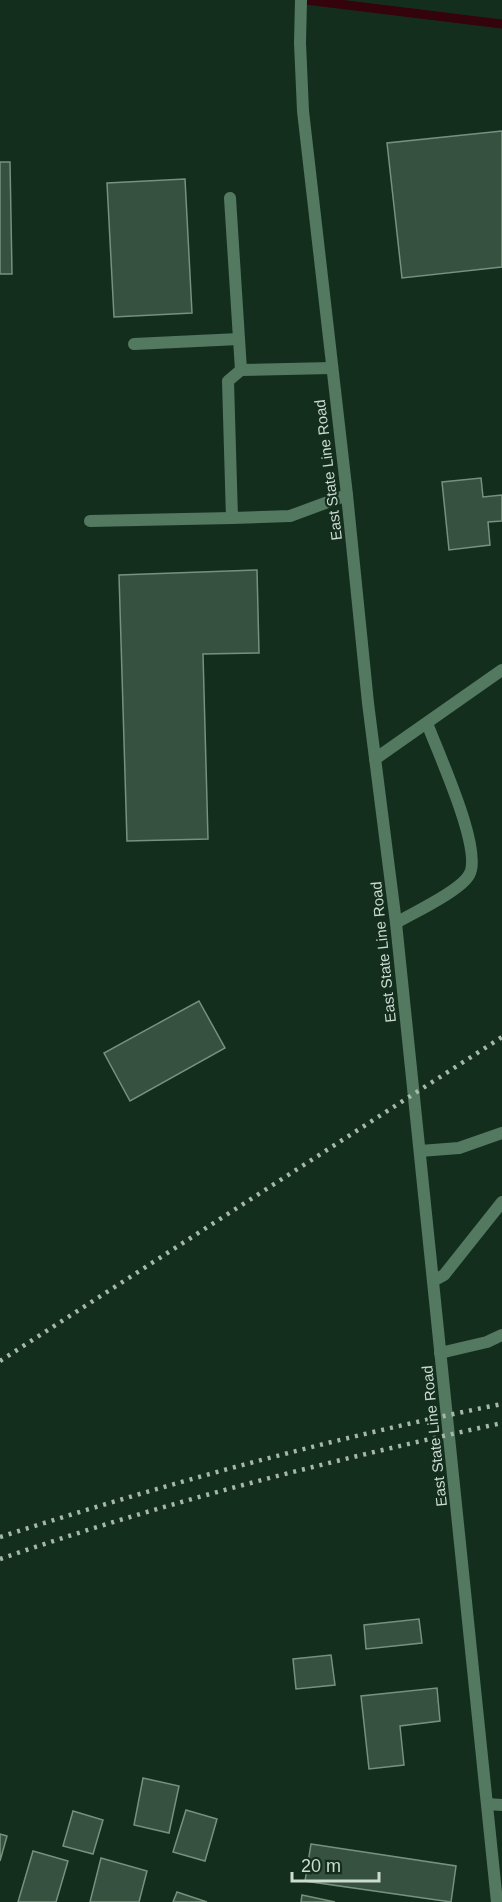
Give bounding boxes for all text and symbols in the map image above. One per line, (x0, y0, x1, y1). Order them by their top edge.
street label: East State Line Road (311, 399, 345, 541)
street label: East State Line Road (367, 881, 399, 1023)
street label: East State Line Road (418, 1365, 450, 1507)
scale bar (292, 1845, 379, 1883)
text: 20 m (301, 1856, 341, 1876)

